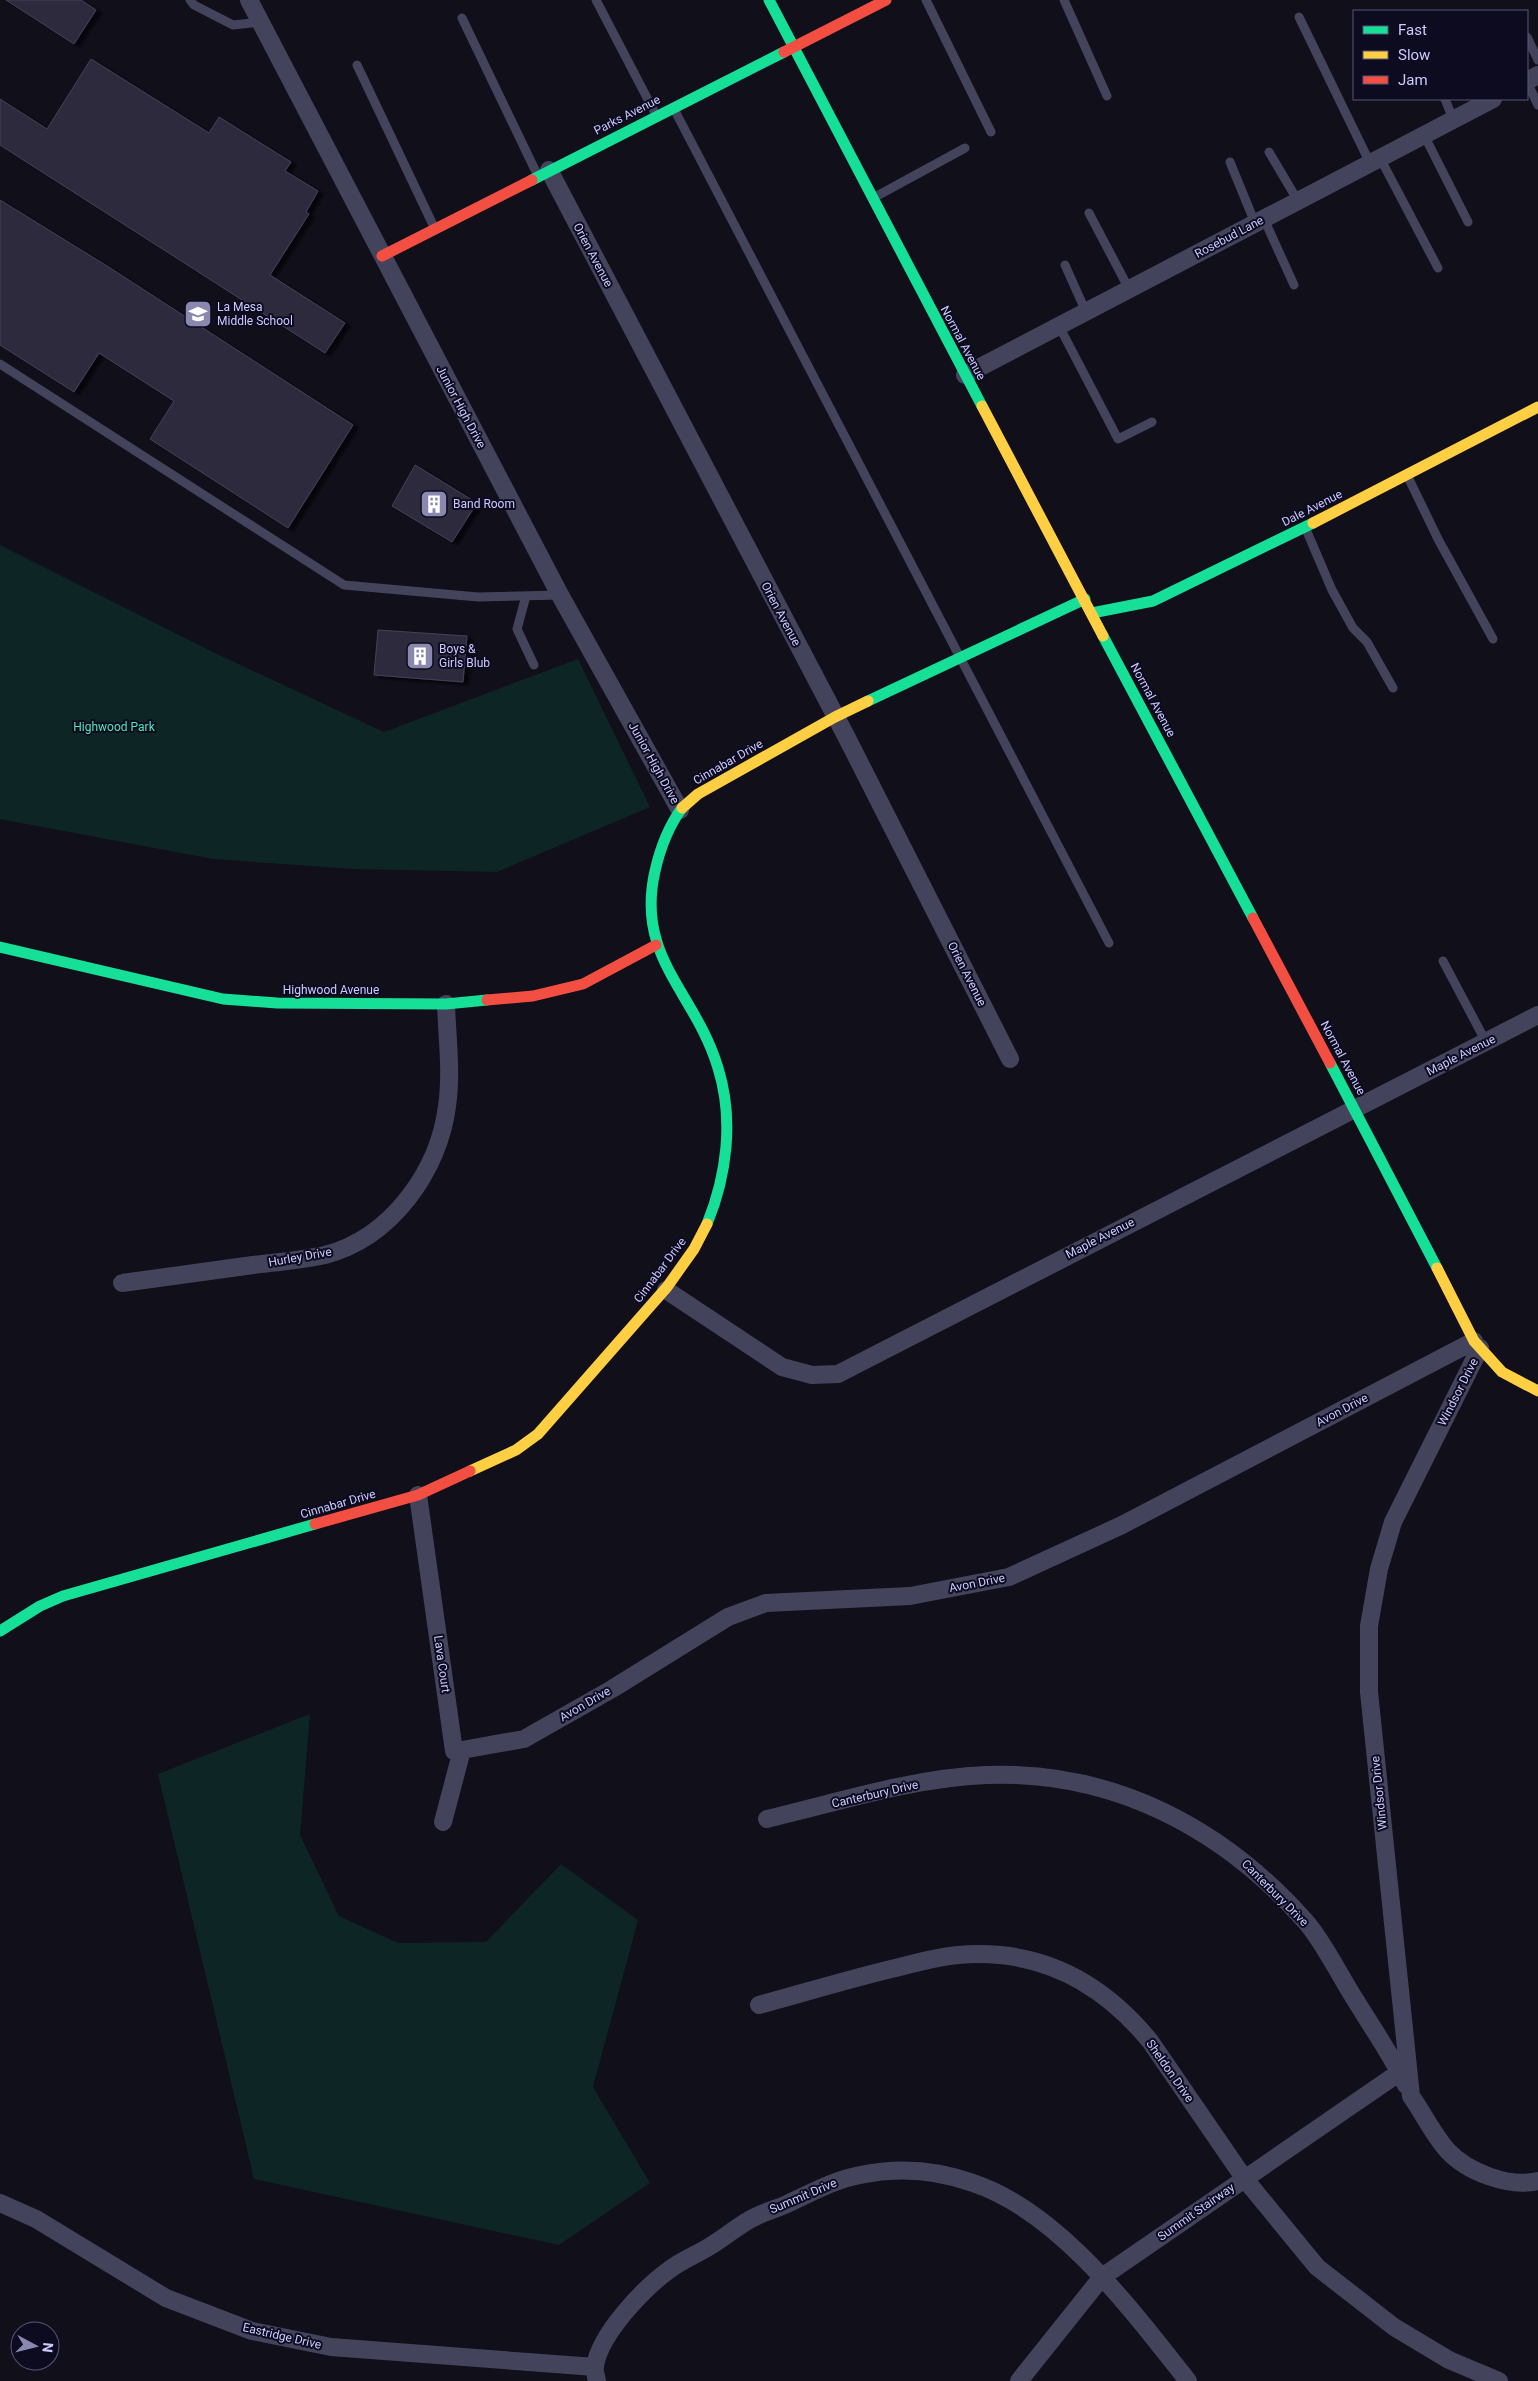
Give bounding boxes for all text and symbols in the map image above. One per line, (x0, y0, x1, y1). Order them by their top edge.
legend (1353, 10, 1528, 100)
text: Fast (1398, 21, 1427, 39)
text: Slow (1398, 46, 1430, 64)
text: Jam (1398, 71, 1428, 89)
street label: Parks Avenue (591, 92, 663, 138)
street label: Rosebud Lane (1192, 213, 1266, 261)
street label: Orien Avenue (570, 221, 616, 289)
school or university icon: La Mesa Middle School (183, 299, 213, 329)
place label: La Mesa Middle School (217, 300, 293, 328)
street label: Normal Avenue (938, 304, 988, 382)
street label: Junior High Drive (433, 363, 489, 451)
street label: Dale Avenue (1279, 487, 1345, 529)
building icon: Band Room (419, 489, 449, 519)
place label: Band Room (453, 497, 515, 511)
street label: Orien Avenue (758, 580, 804, 648)
building icon: Boys & Girls Blub (405, 641, 435, 671)
place label: Boys & Girls Blub (439, 642, 490, 670)
street label: Normal Avenue (1128, 661, 1178, 739)
park label: Highwood Park (73, 720, 156, 734)
street label: Junior High Drive (626, 720, 682, 806)
street label: Cinnabar Drive (691, 736, 765, 788)
street label: Orien Avenue (945, 939, 989, 1009)
street label: Highwood Avenue (283, 983, 379, 997)
street label: Normal Avenue (1318, 1019, 1368, 1097)
street label: Maple Avenue (1424, 1032, 1498, 1078)
street label: Maple Avenue (1063, 1215, 1137, 1261)
street label: Cinnabar Drive (631, 1235, 689, 1305)
street label: Hurley Drive (267, 1245, 333, 1269)
street label: Windsor Drive (1435, 1356, 1481, 1428)
street label: Avon Drive (1314, 1391, 1370, 1429)
street label: Cinnabar Drive (299, 1487, 377, 1521)
street label: Avon Drive (948, 1571, 1006, 1595)
street label: Lava Court (431, 1634, 453, 1694)
street label: Avon Drive (557, 1684, 613, 1724)
street label: Windsor Drive (1368, 1755, 1390, 1831)
street label: Canterbury Drive (830, 1777, 920, 1811)
street label: Canterbury Drive (1239, 1857, 1311, 1929)
street label: Sheldon Drive (1143, 2037, 1197, 2105)
street label: Summit Drive (767, 2176, 839, 2216)
street label: Summit Stairway (1155, 2180, 1237, 2244)
street label: Eastridge Drive (241, 2320, 323, 2352)
north arrow (10, 2321, 60, 2371)
text: N (39, 2342, 56, 2353)

